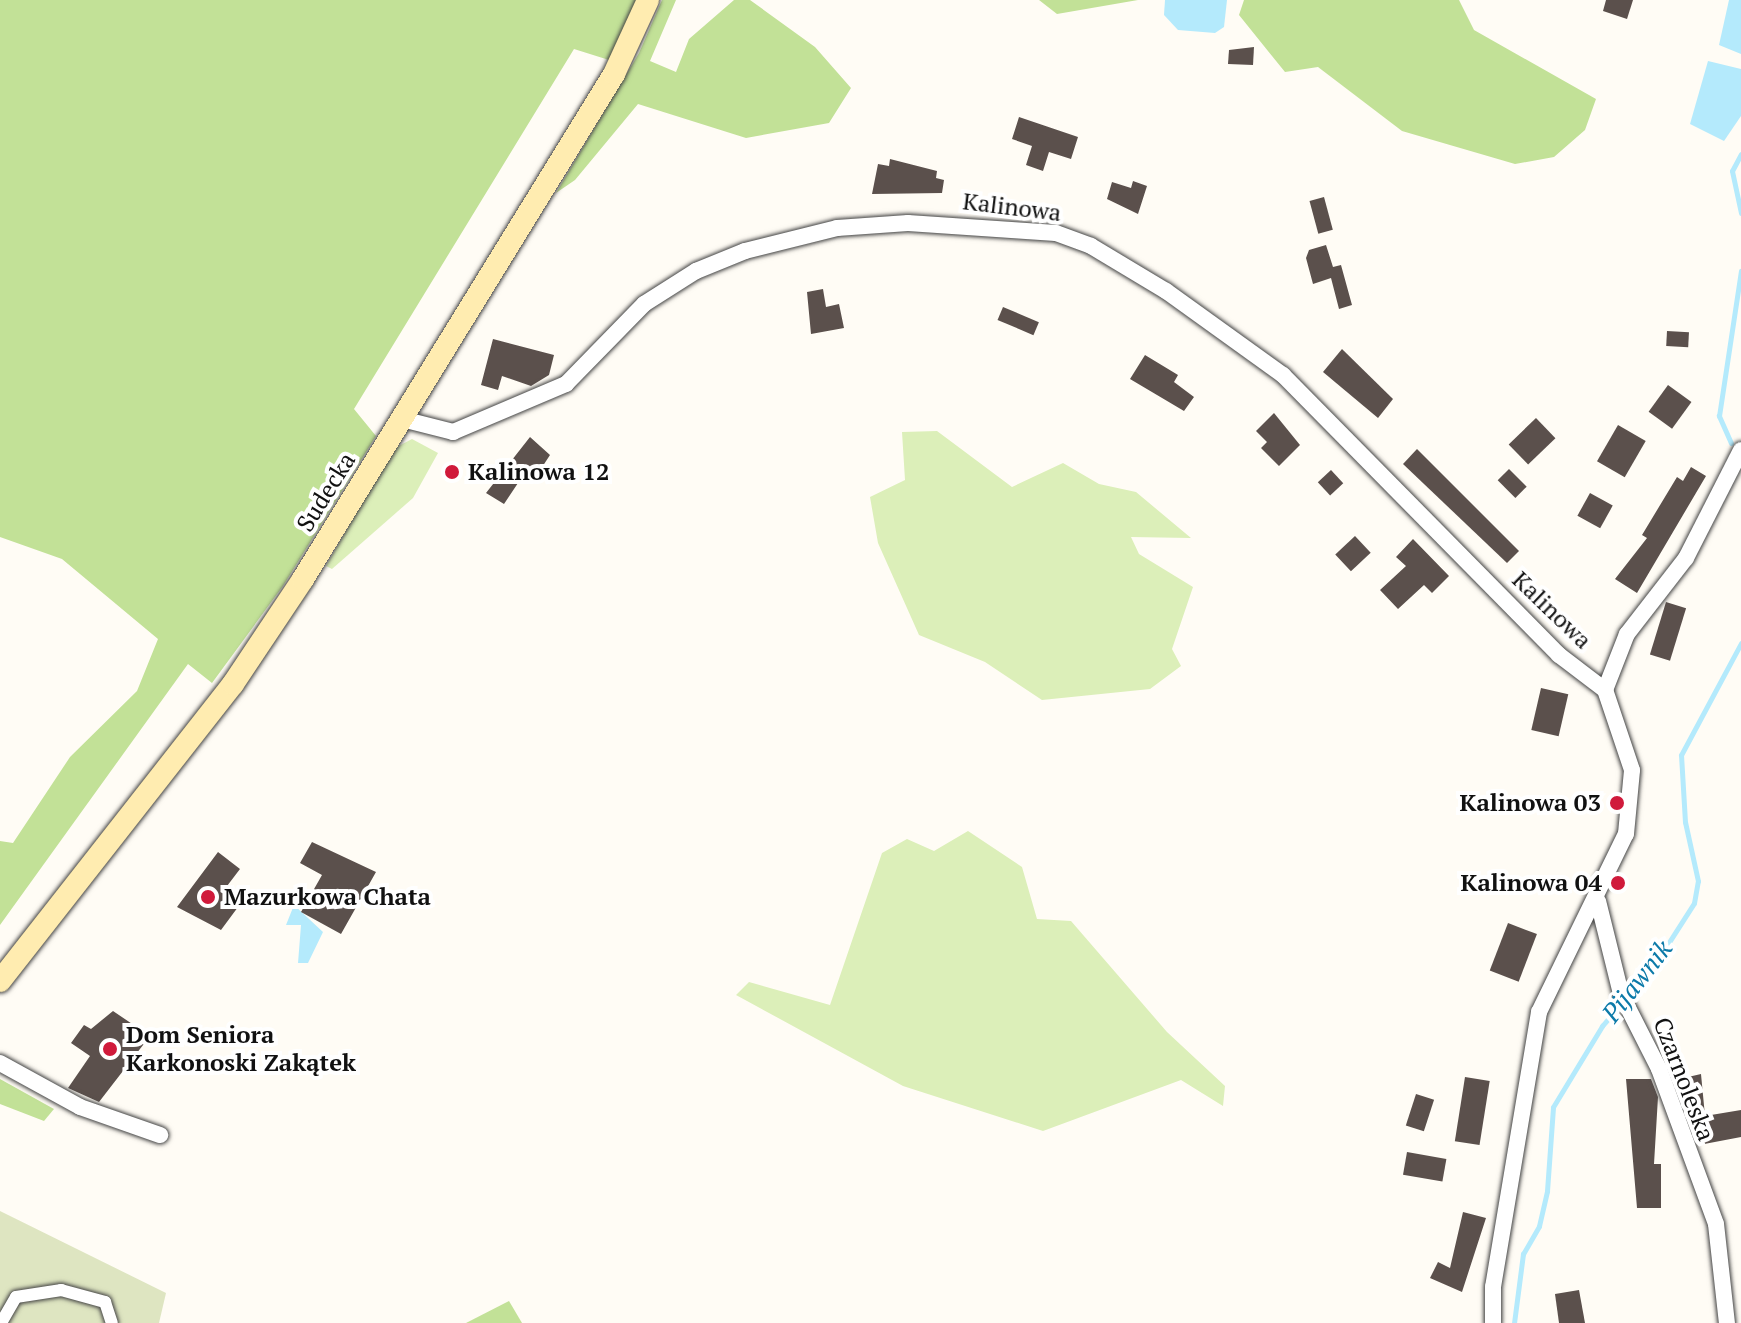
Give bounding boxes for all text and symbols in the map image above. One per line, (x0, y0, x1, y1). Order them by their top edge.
street label: Kalinowa (961, 187, 1063, 227)
street label: Sudecka (291, 447, 361, 537)
place label: Kalinowa 12 (468, 458, 610, 486)
marker: Kalinowa 12 (443, 463, 461, 481)
street label: Kalinowa (1506, 565, 1598, 655)
place label: Kalinowa 03 (1459, 789, 1601, 817)
marker: Kalinowa 03 (1608, 794, 1626, 812)
place label: Kalinowa 04 (1460, 869, 1602, 897)
marker: Kalinowa 04 (1609, 874, 1627, 892)
place label: Mazurkowa Chata (224, 883, 431, 911)
marker: Mazurkowa Chata (199, 888, 217, 906)
water label: Pijawnik (1595, 934, 1679, 1028)
street label: Czarnoleska (1647, 1013, 1721, 1145)
place label: Dom Seniora Karkonoski Zakątek (126, 1021, 356, 1077)
marker: Dom Seniora Karkonoski Zakątek (101, 1040, 119, 1058)

